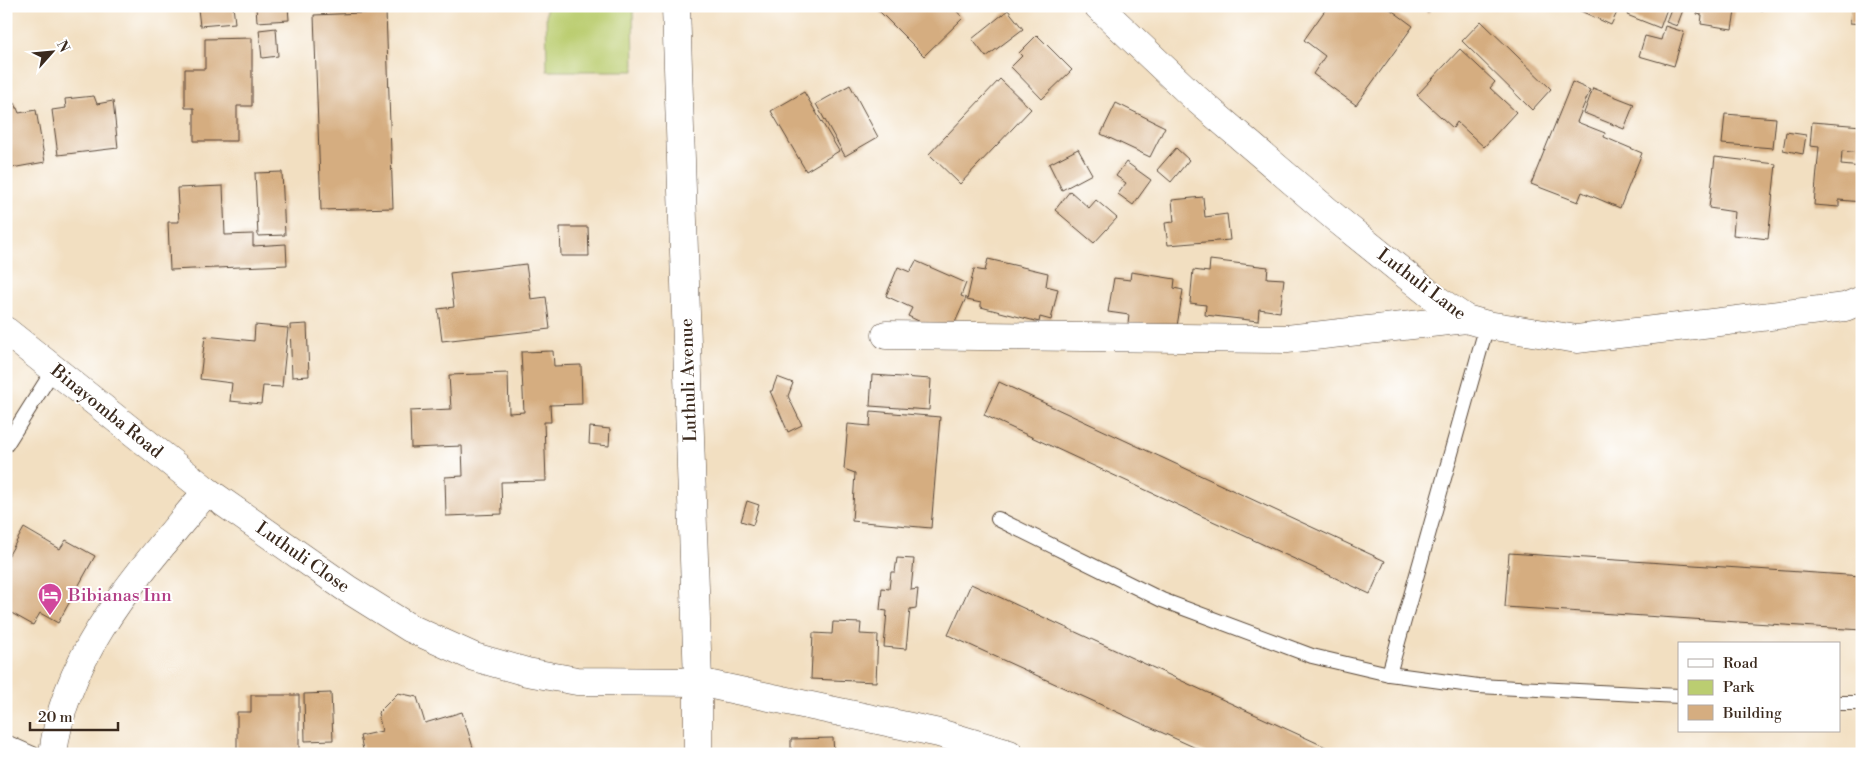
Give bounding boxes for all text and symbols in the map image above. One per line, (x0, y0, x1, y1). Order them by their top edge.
north arrow (28, 28, 78, 78)
text: N (52, 38, 73, 56)
street label: Luthuli Lane (1373, 243, 1471, 325)
street label: Luthuli Avenue (675, 318, 702, 442)
street label: Binayomba Road (45, 359, 168, 464)
street label: Luthuli Close (251, 517, 354, 598)
hotel icon: Bibianas Inn (37, 582, 63, 616)
place label: Bibianas Inn (67, 584, 172, 607)
legend (1678, 642, 1840, 732)
text: Road (1723, 654, 1758, 673)
text: Park (1723, 678, 1755, 697)
scale bar (30, 700, 118, 732)
text: Building (1722, 704, 1782, 723)
text: 20 m (38, 708, 73, 727)

